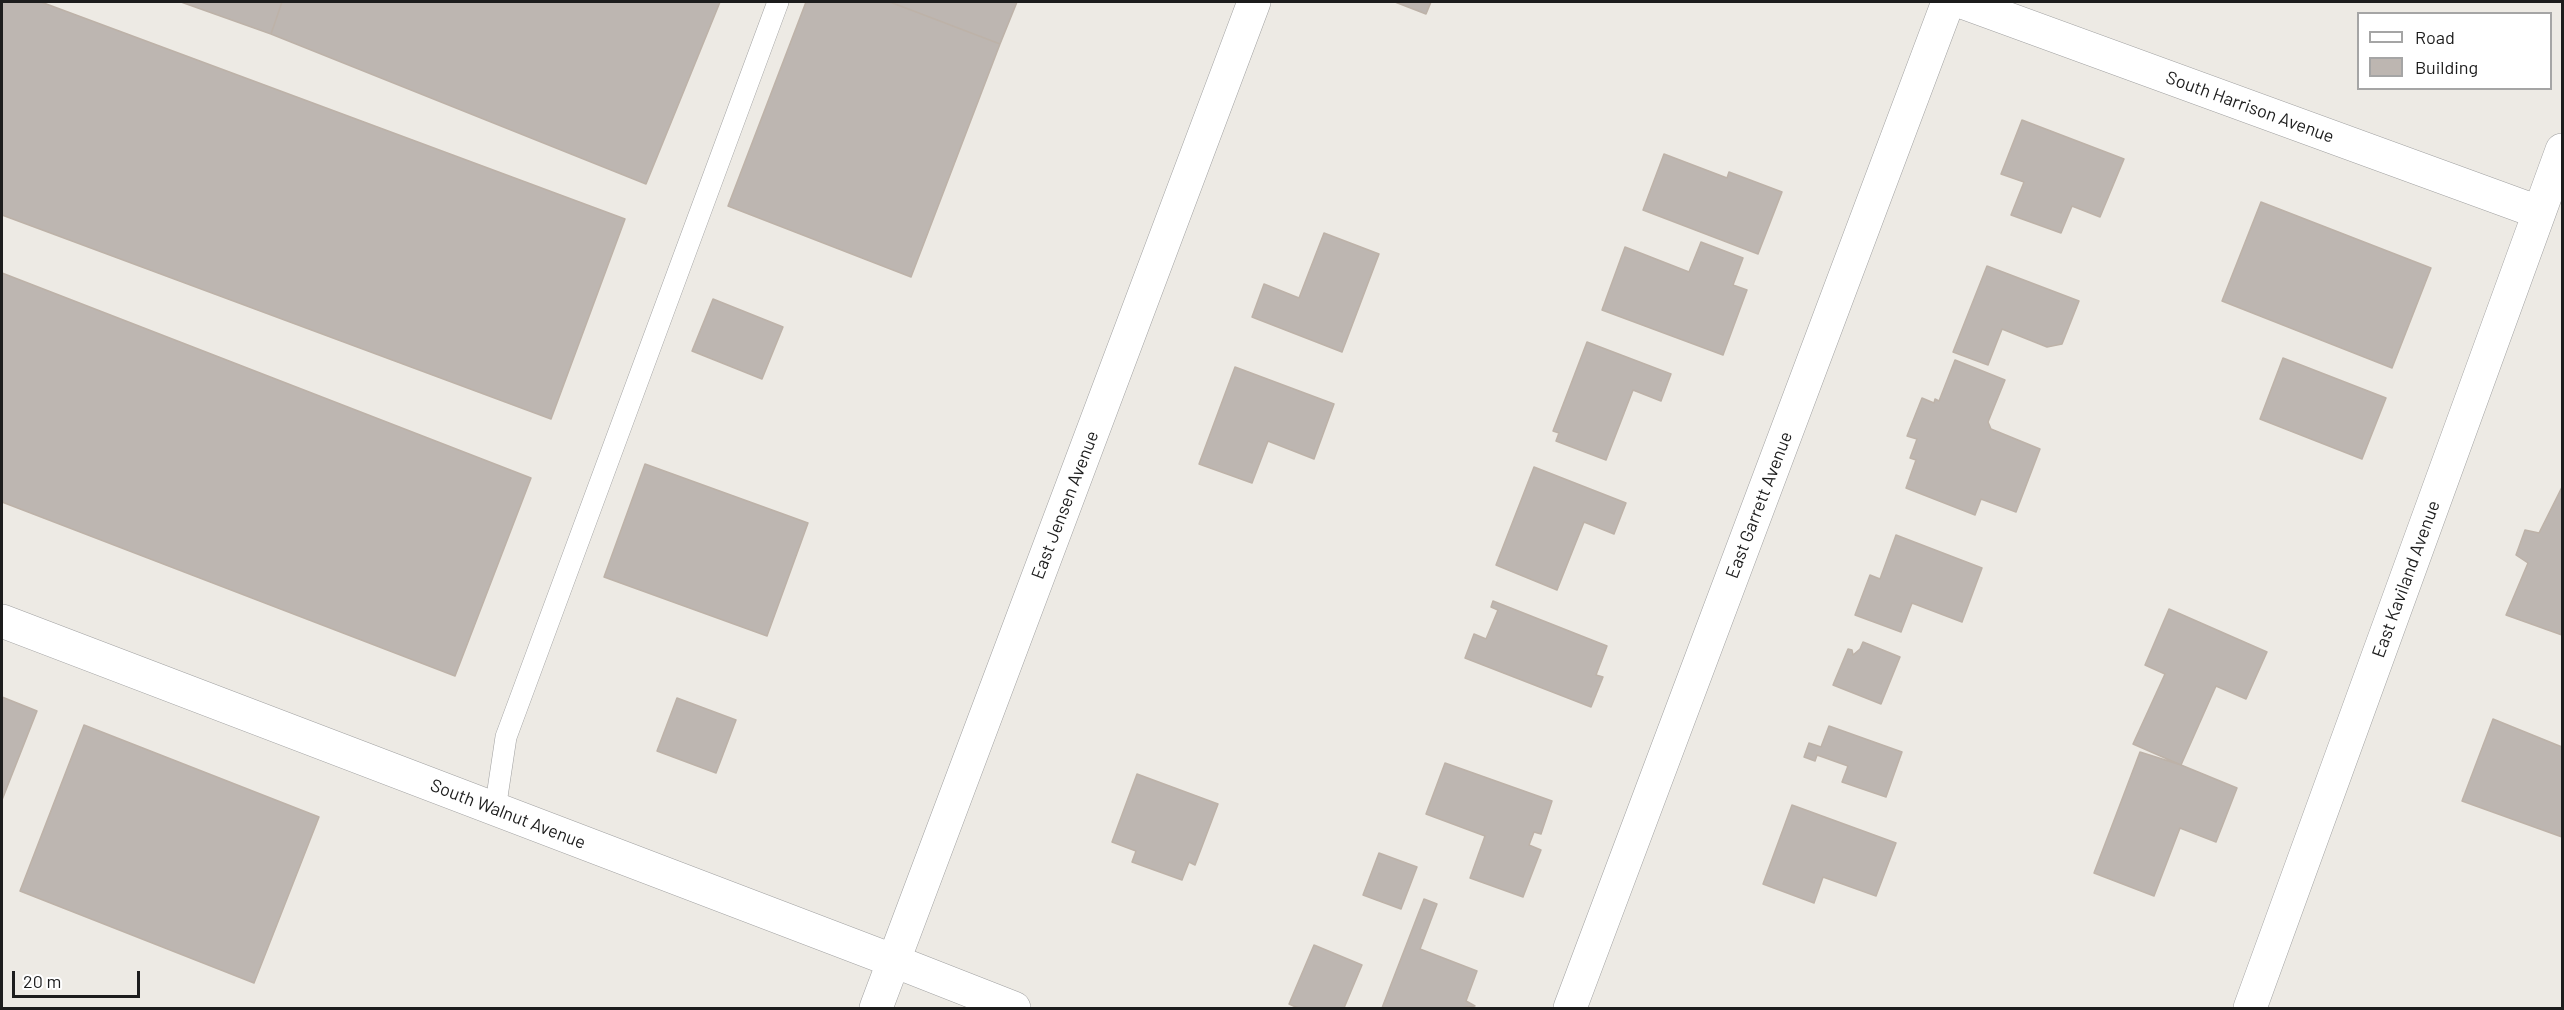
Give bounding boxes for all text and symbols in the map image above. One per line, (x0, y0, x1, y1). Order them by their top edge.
legend (2357, 12, 2552, 90)
text: Road (2415, 26, 2455, 48)
text: Building (2415, 56, 2478, 78)
street label: South Harrison Avenue (2163, 67, 2337, 147)
street label: East Jensen Avenue (1027, 428, 1103, 582)
street label: East Garrett Avenue (1721, 429, 1797, 581)
street label: East Kaviland Avenue (2368, 497, 2444, 661)
street label: South Walnut Avenue (427, 774, 589, 854)
scale bar (15, 959, 142, 997)
text: 20 m (23, 970, 61, 992)

